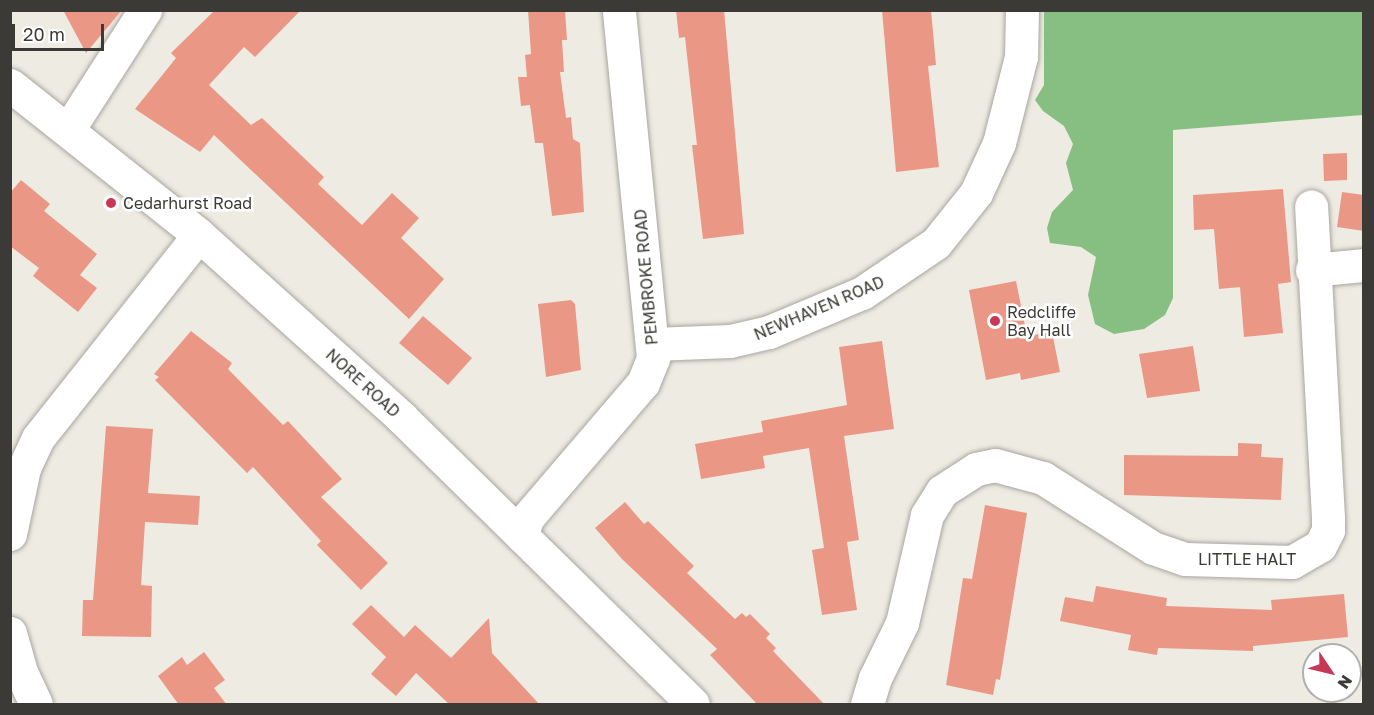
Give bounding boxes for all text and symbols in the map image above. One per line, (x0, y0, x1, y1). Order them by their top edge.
scale bar (15, 12, 106, 50)
text: 20 m (23, 23, 65, 45)
place label: Cedarhurst Road (123, 193, 252, 213)
marker: Cedarhurst Road (104, 196, 118, 210)
street label: PEMBROKE ROAD (630, 208, 662, 346)
street label: NEWHAVEN ROAD (751, 272, 887, 344)
place label: Redcliffe Bay Hall (1007, 302, 1076, 340)
marker: Redcliffe Bay Hall (988, 314, 1002, 328)
street label: NORE ROAD (322, 345, 404, 421)
street label: LITTLE HALT (1198, 549, 1296, 569)
north arrow (1302, 643, 1362, 703)
text: N (1333, 671, 1357, 693)

